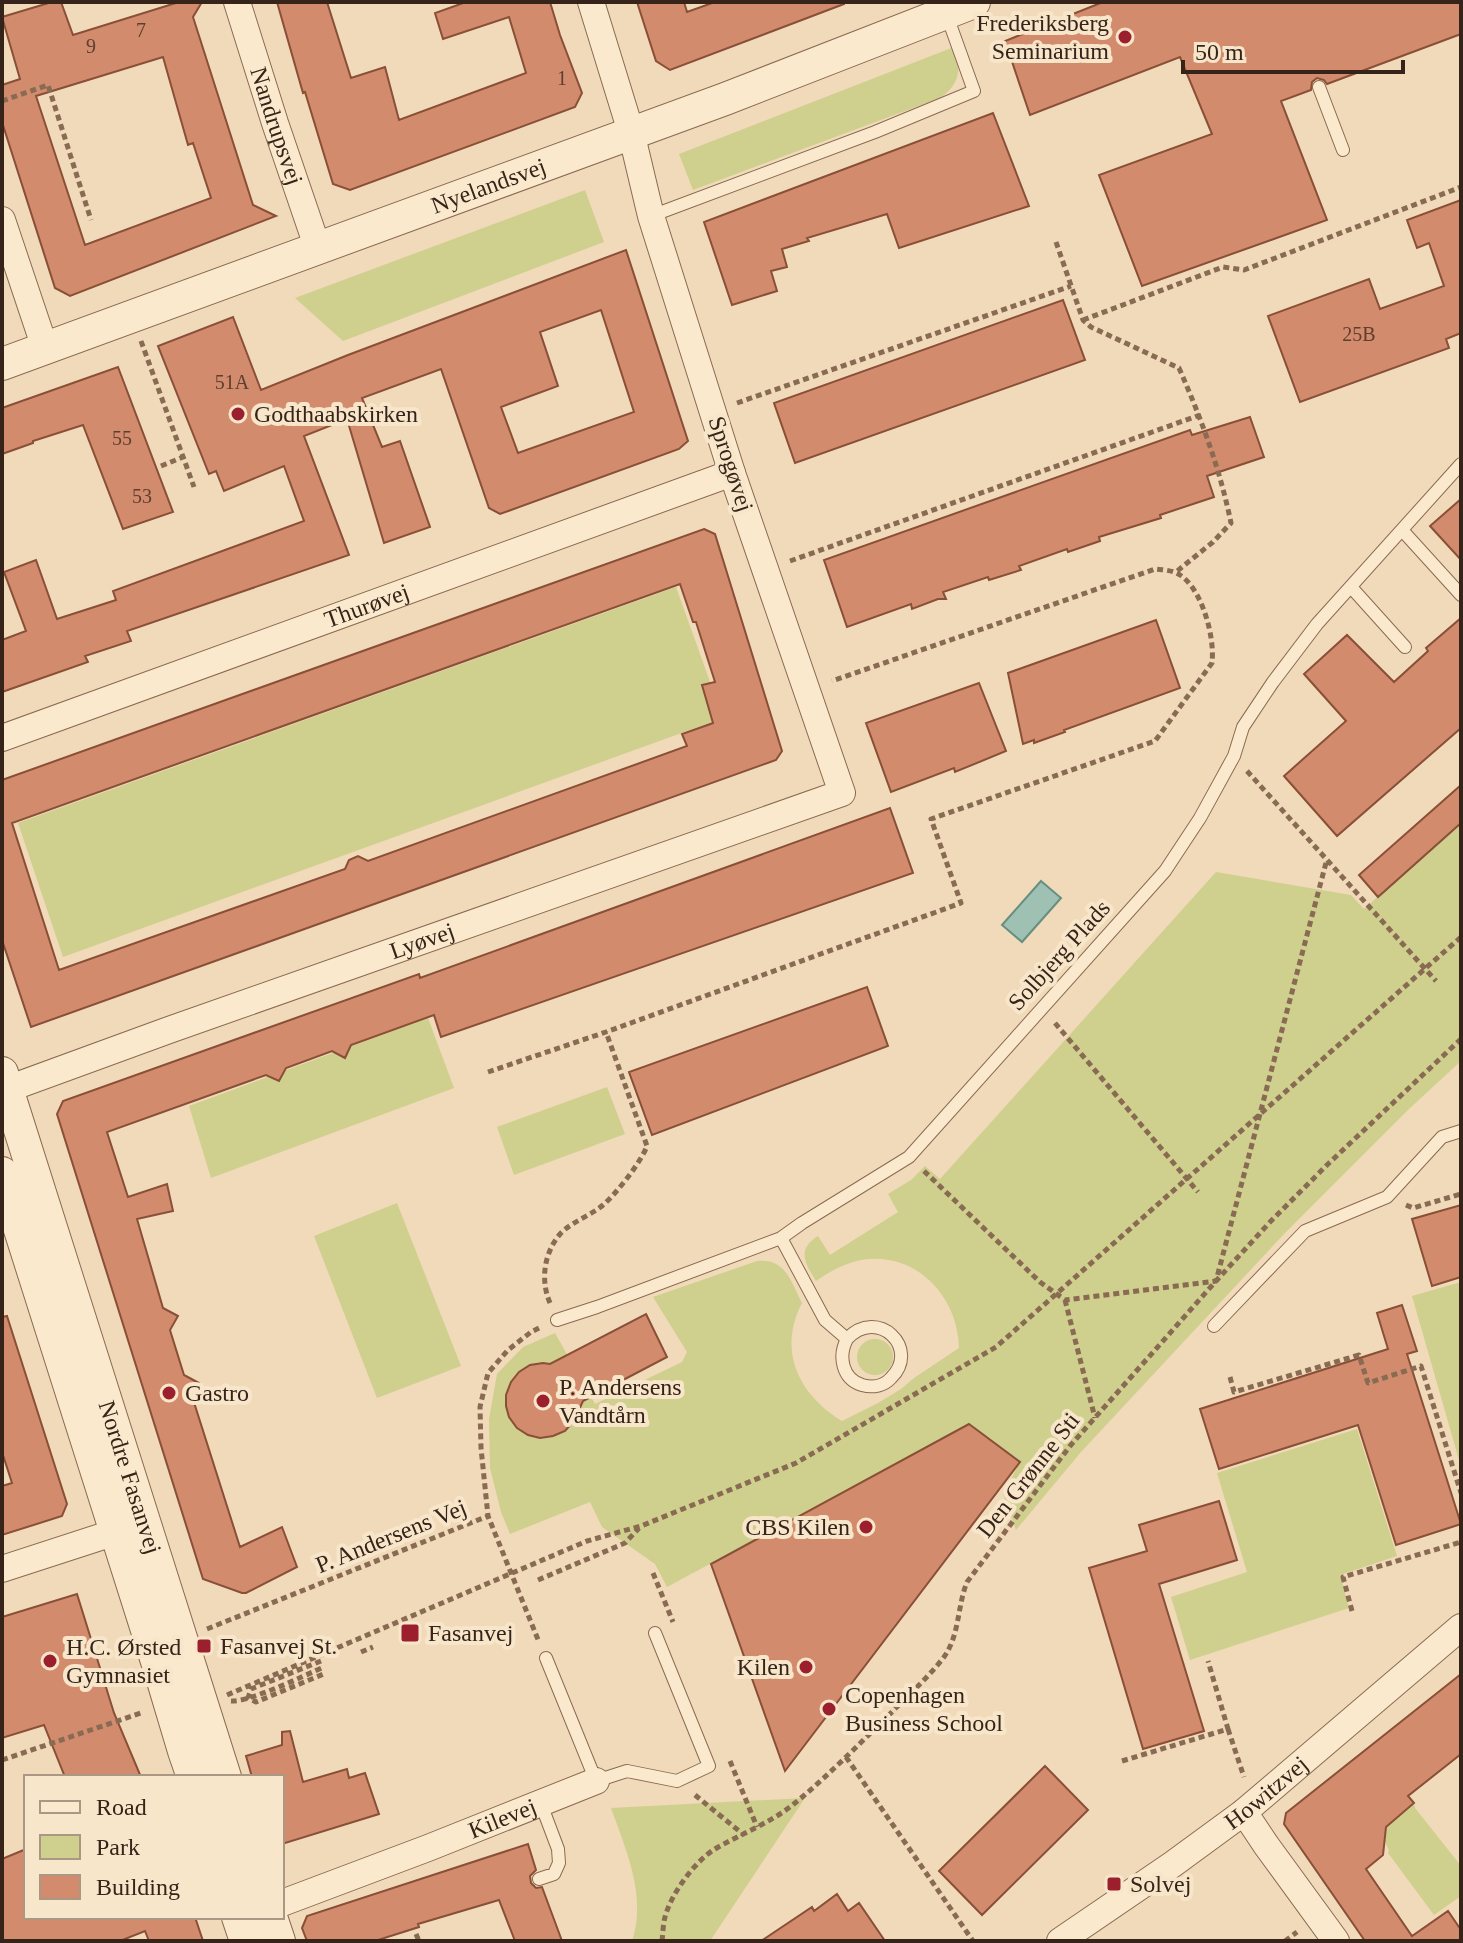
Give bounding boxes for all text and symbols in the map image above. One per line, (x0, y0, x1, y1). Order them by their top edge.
place label: Frederiksberg Seminarium (976, 10, 1109, 64)
house number: 7 (136, 19, 146, 41)
scale bar (1183, 24, 1403, 74)
marker: Frederiksberg Seminarium (1116, 28, 1134, 46)
house number: 9 (86, 35, 96, 57)
text: 50 m (1195, 39, 1244, 65)
street label: Nandrupsvej (245, 64, 308, 188)
house number: 1 (557, 67, 567, 89)
street label: Nyelandsvej (428, 153, 549, 219)
house number: 25B (1342, 323, 1376, 345)
house number: 51A (215, 371, 250, 393)
place label: Godthaabskirken (254, 401, 418, 427)
marker: Godthaabskirken (229, 405, 247, 423)
street label: Sprogøvej (703, 413, 759, 515)
house number: 55 (112, 427, 132, 449)
house number: 53 (132, 485, 152, 507)
street label: Thurøvej (321, 578, 413, 633)
street label: Solbjerg Plads (1003, 895, 1115, 1015)
street label: Lyøvej (386, 918, 458, 964)
place label: P. Andersens Vandtårn (559, 1374, 682, 1428)
place label: Gastro (185, 1380, 249, 1406)
marker: Gastro (160, 1384, 178, 1402)
marker: P. Andersens Vandtårn (534, 1392, 552, 1410)
street label: Nordre Fasanvej (94, 1397, 166, 1557)
street label: Den Grønne Sti (971, 1407, 1085, 1542)
street label: P. Andersens Vej (312, 1494, 470, 1578)
place label: CBS Kilen (745, 1514, 850, 1540)
marker: CBS Kilen (857, 1518, 875, 1536)
place label: Fasanvej (428, 1620, 513, 1646)
marker: Fasanvej (399, 1622, 421, 1644)
place label: Fasanvej St. (220, 1633, 337, 1659)
place label: H.C. Ørsted Gymnasiet (66, 1634, 181, 1688)
marker: Fasanvej St. (195, 1637, 213, 1655)
marker: H.C. Ørsted Gymnasiet (41, 1652, 59, 1670)
place label: Kilen (737, 1654, 790, 1680)
marker: Kilen (797, 1658, 815, 1676)
place label: Copenhagen Business School (845, 1682, 1003, 1736)
marker: Copenhagen Business School (820, 1700, 838, 1718)
street label: Howitzvej (1220, 1751, 1313, 1835)
legend (24, 1775, 284, 1919)
street label: Kilevej (465, 1793, 540, 1844)
text: Road (96, 1794, 147, 1820)
text: Park (96, 1834, 140, 1860)
place label: Solvej (1130, 1871, 1191, 1897)
text: Building (96, 1874, 180, 1900)
marker: Solvej (1105, 1875, 1123, 1893)

